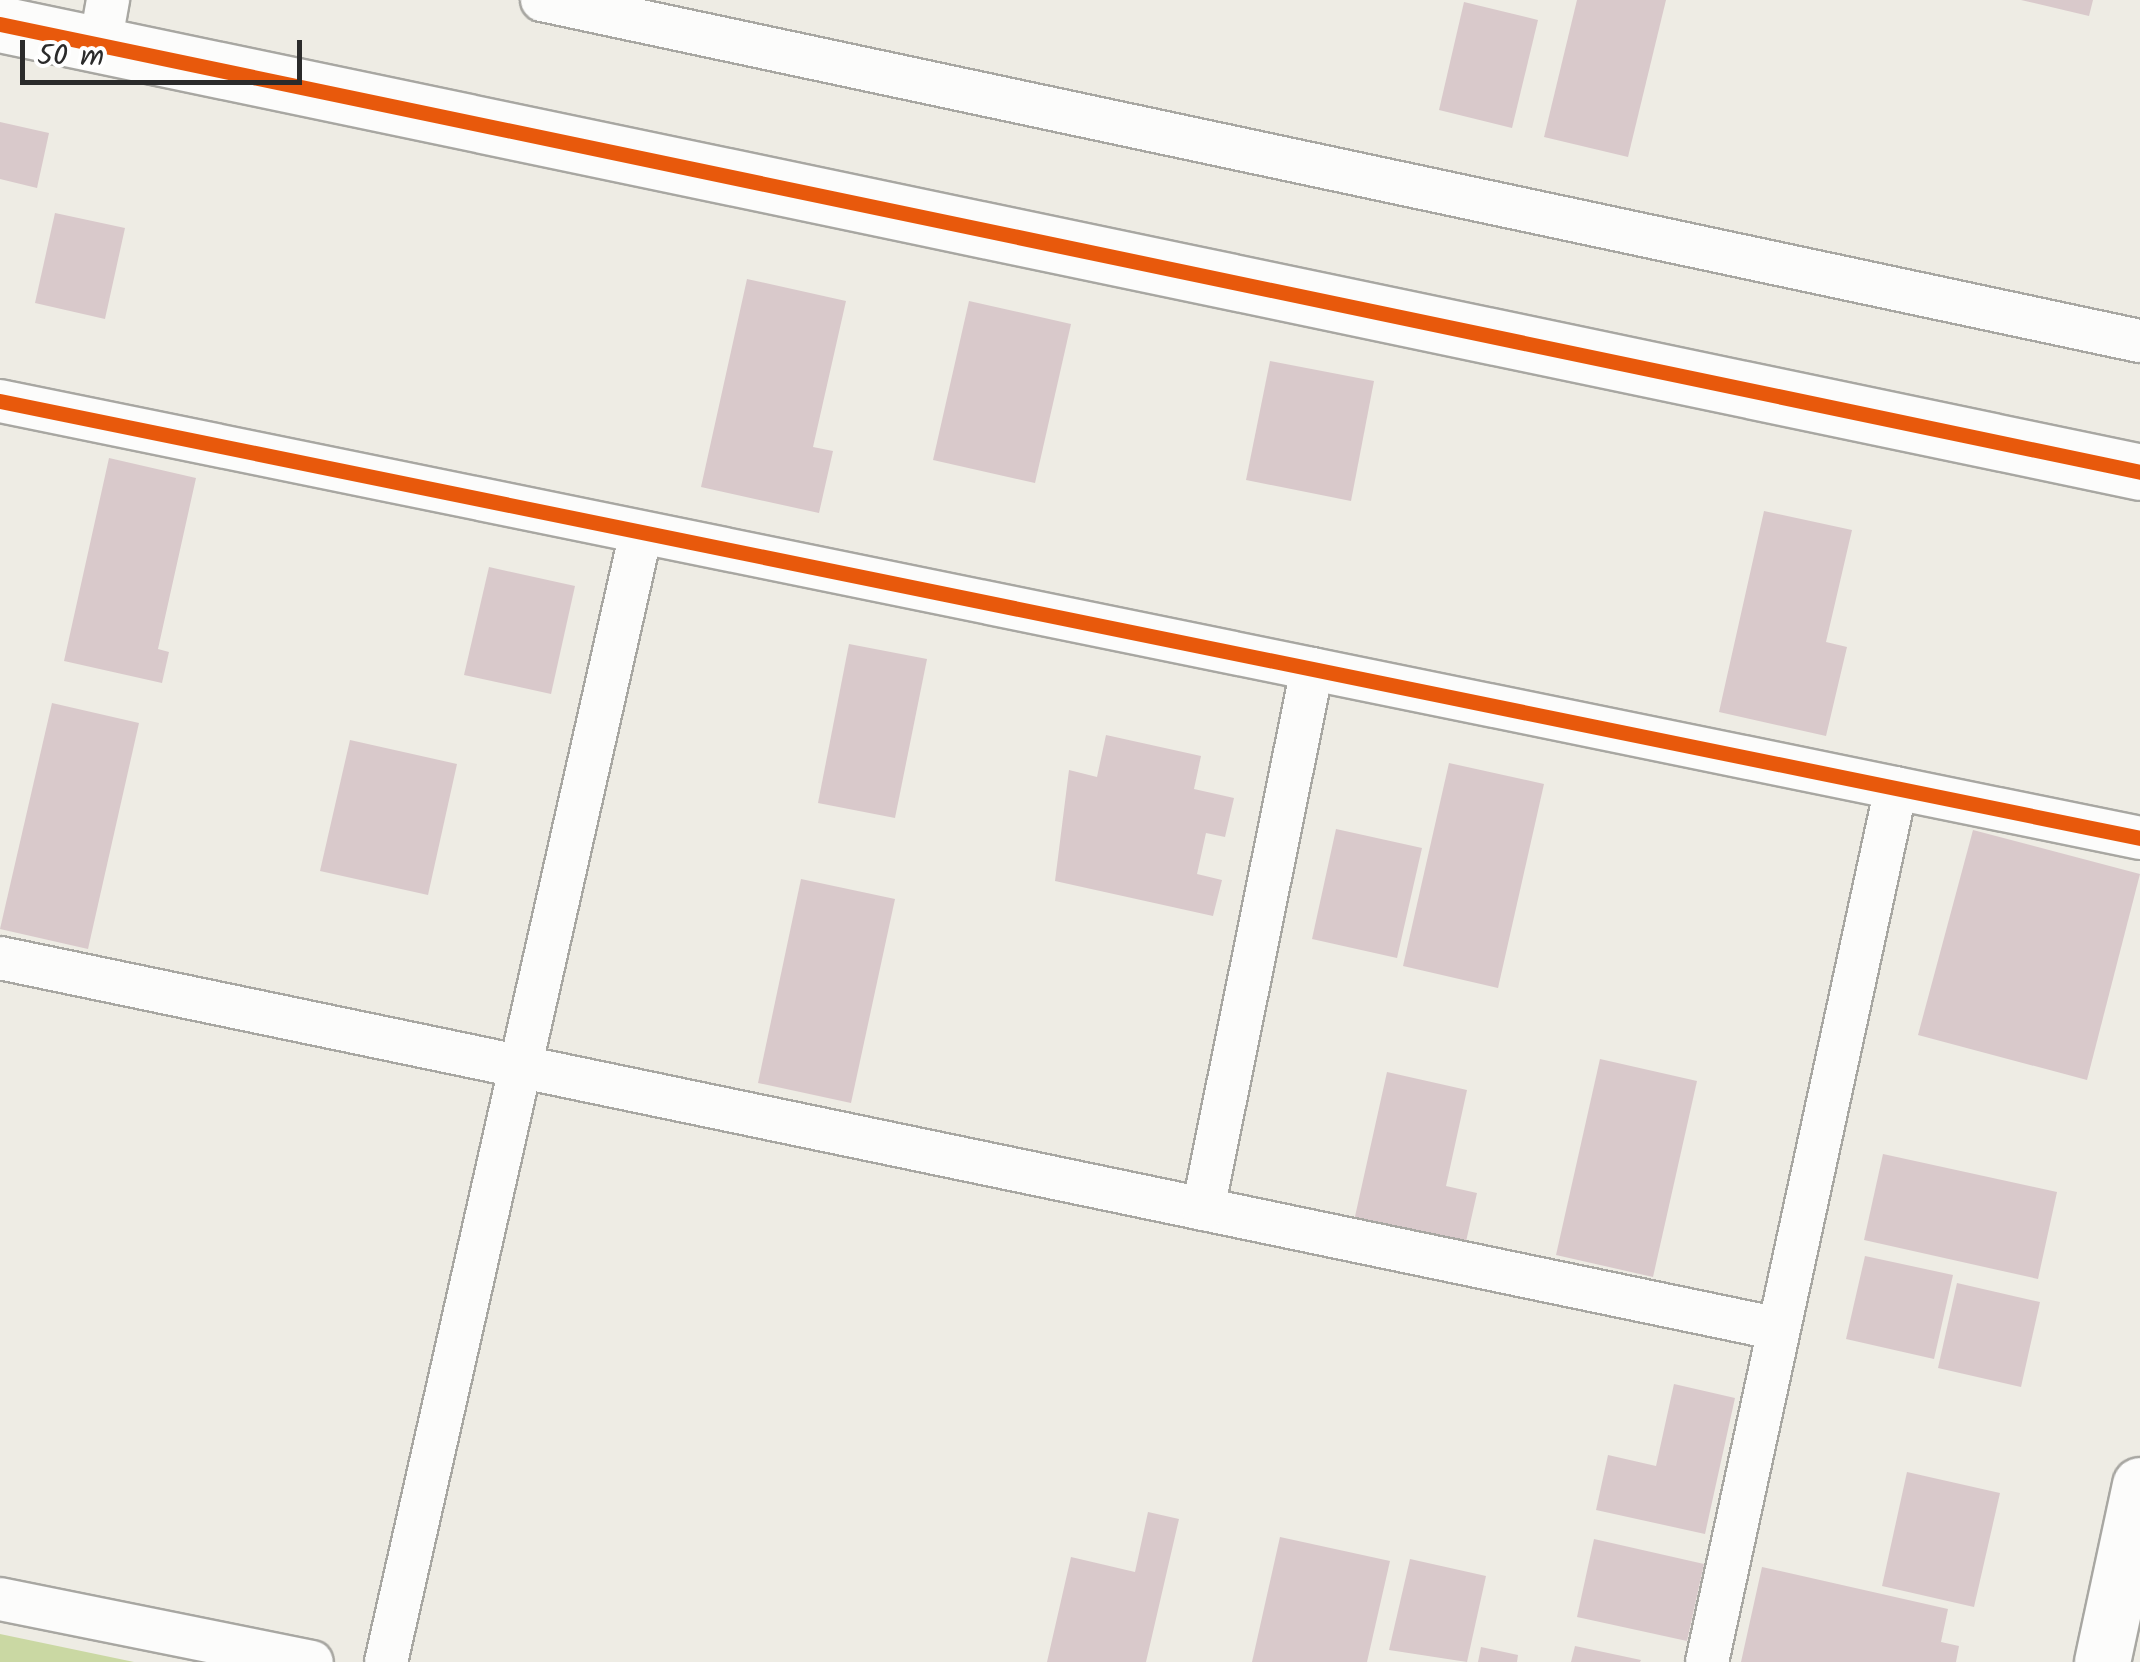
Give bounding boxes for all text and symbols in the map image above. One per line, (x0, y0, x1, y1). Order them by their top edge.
scale bar (25, 20, 308, 82)
text: 50 m (37, 33, 104, 81)

